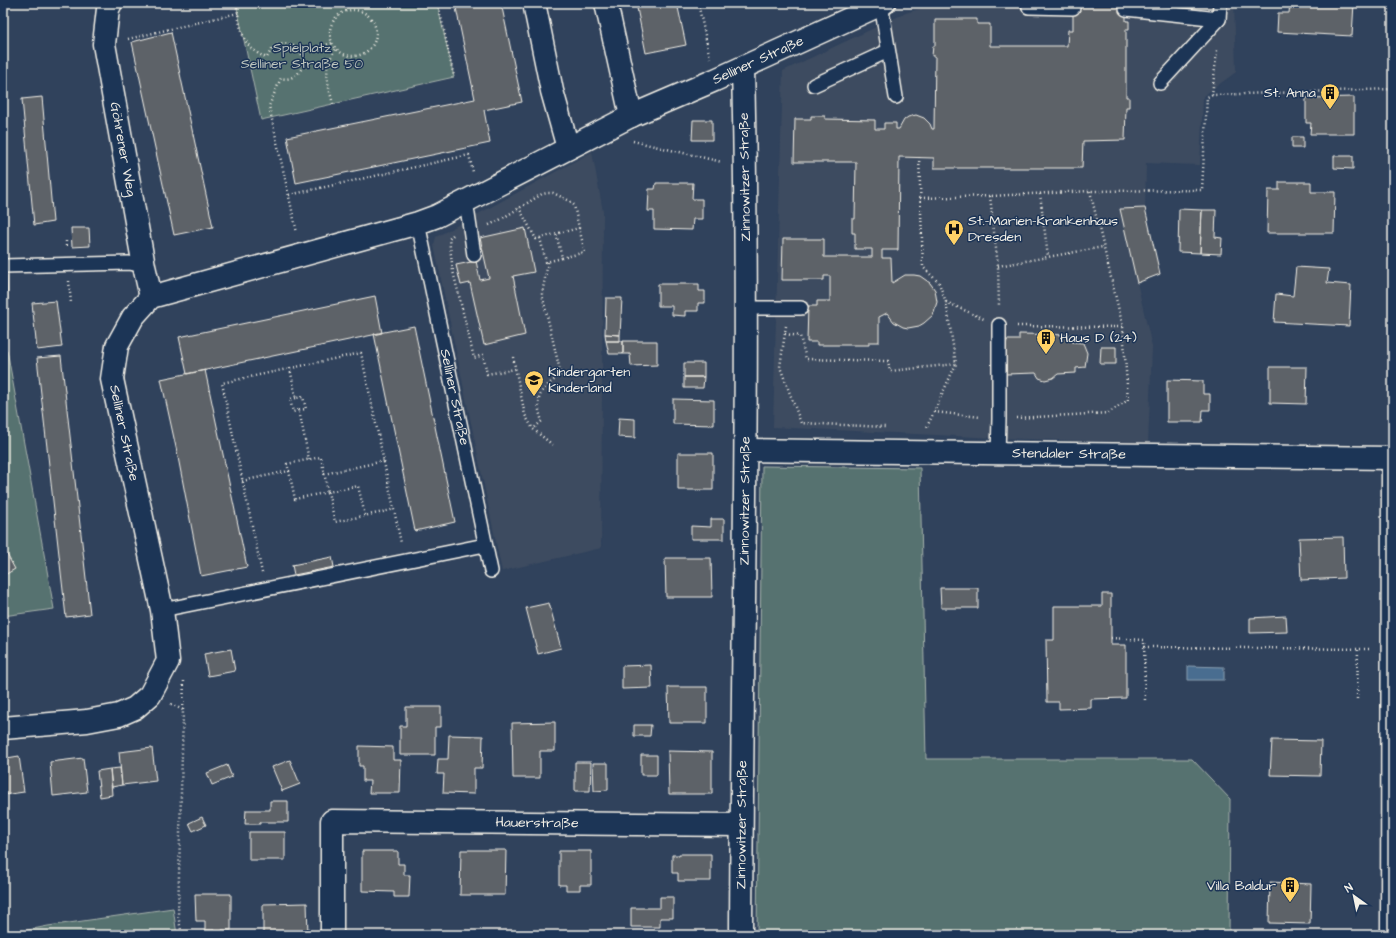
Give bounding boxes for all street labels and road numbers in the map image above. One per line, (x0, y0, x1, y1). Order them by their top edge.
street label: Selliner Straße (709, 31, 807, 90)
street label: Göhrener Weg (105, 100, 141, 198)
street label: Zinnowitzer Straße (734, 112, 756, 242)
street label: Selliner Straße (435, 347, 474, 448)
street label: Selliner Straße (104, 383, 144, 483)
street label: Zinnowitzer Straße (734, 436, 755, 566)
street label: Stendaler Straße (1012, 443, 1126, 465)
street label: Zinnowitzer Straße (731, 760, 752, 890)
street label: Hauerstraße (495, 813, 579, 833)

